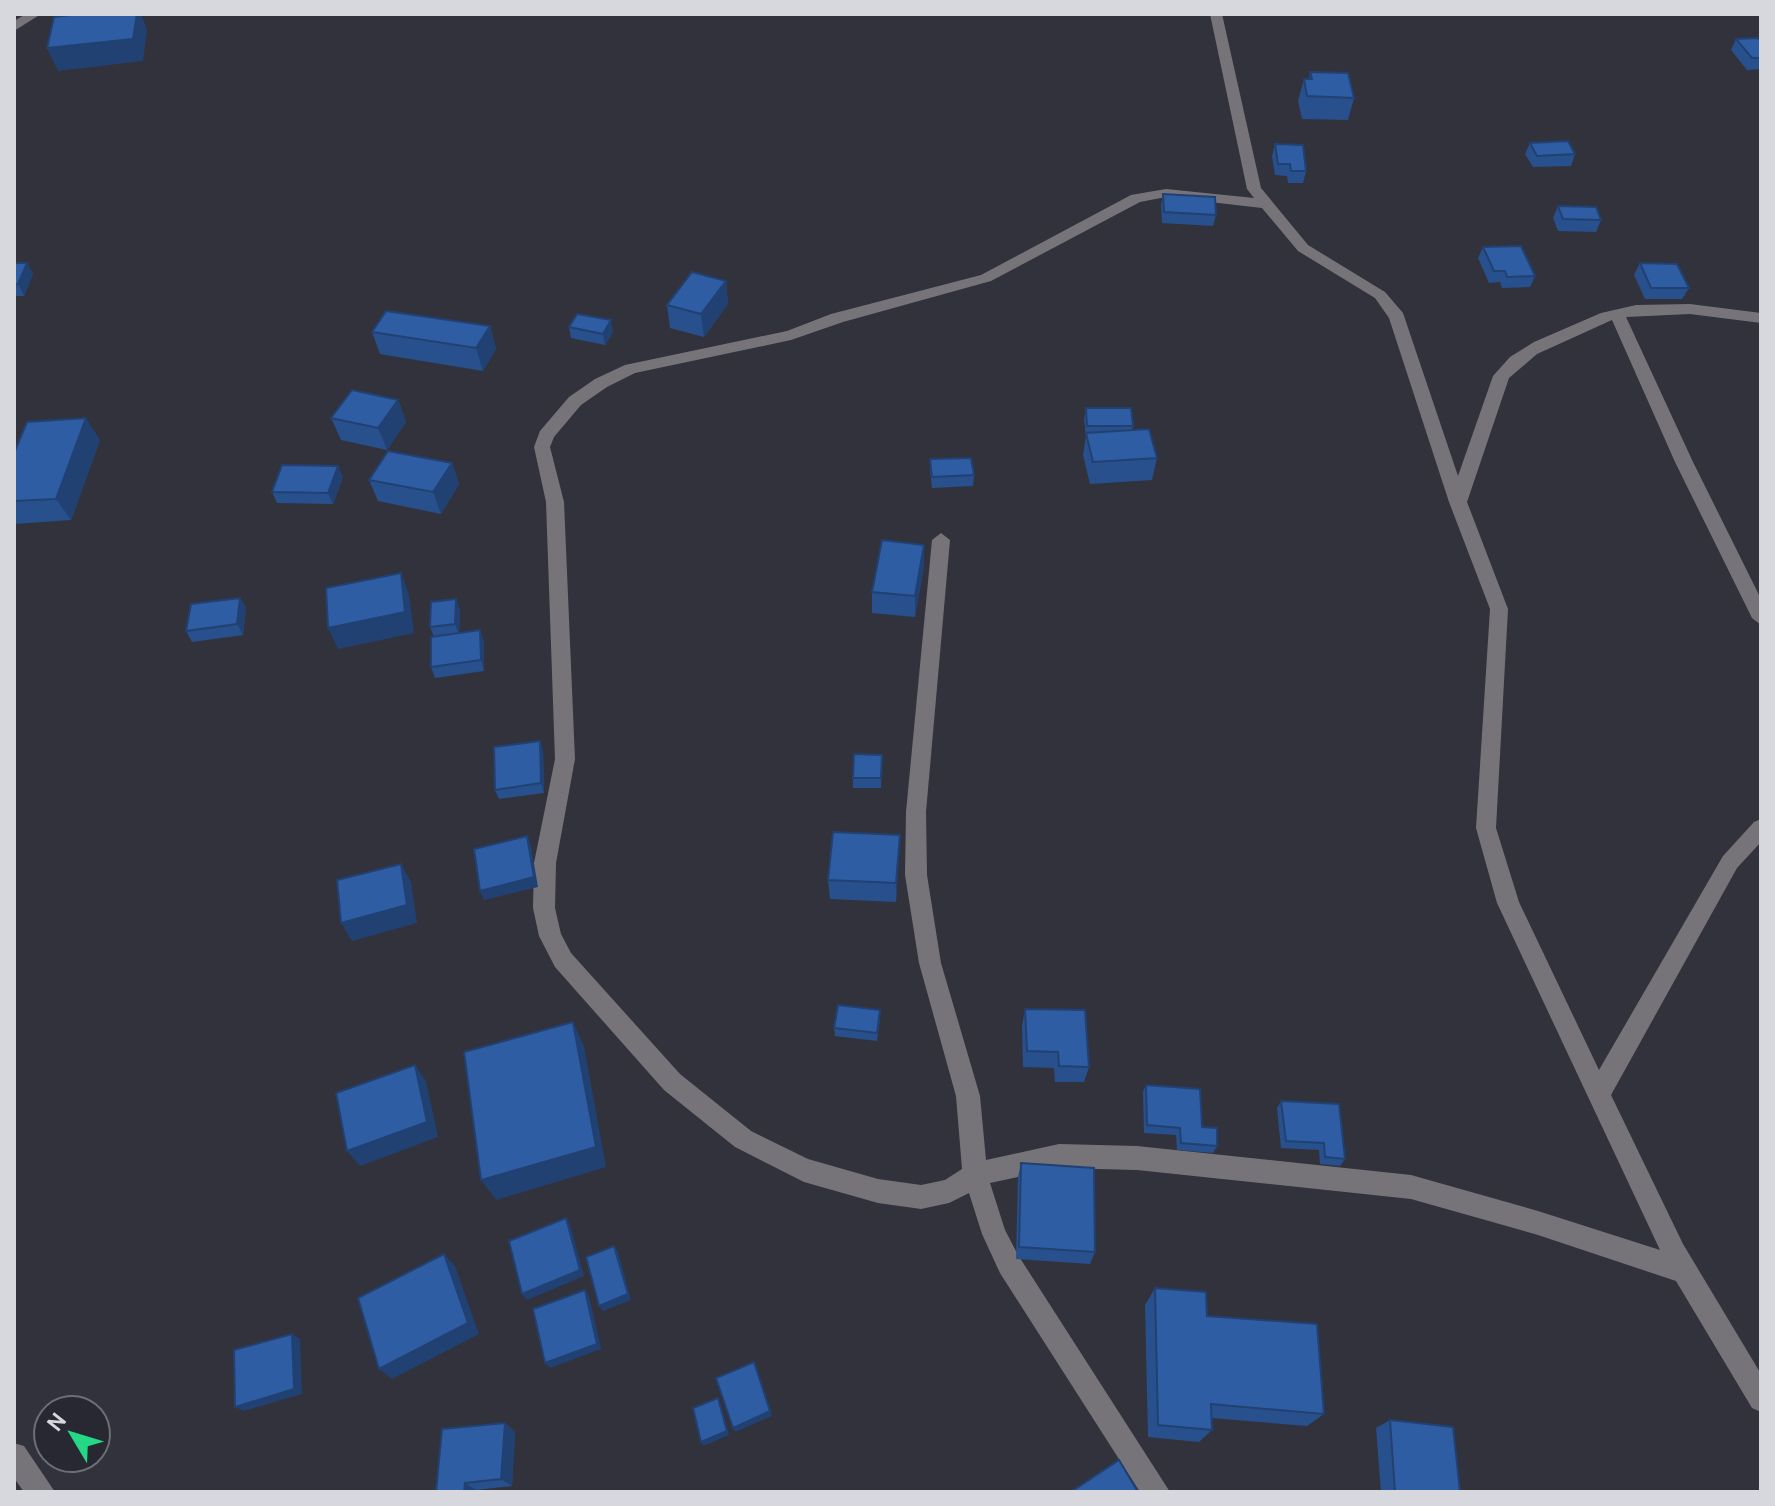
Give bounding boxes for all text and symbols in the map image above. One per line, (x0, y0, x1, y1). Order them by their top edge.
north arrow (32, 1394, 112, 1474)
text: N (41, 1408, 72, 1436)

